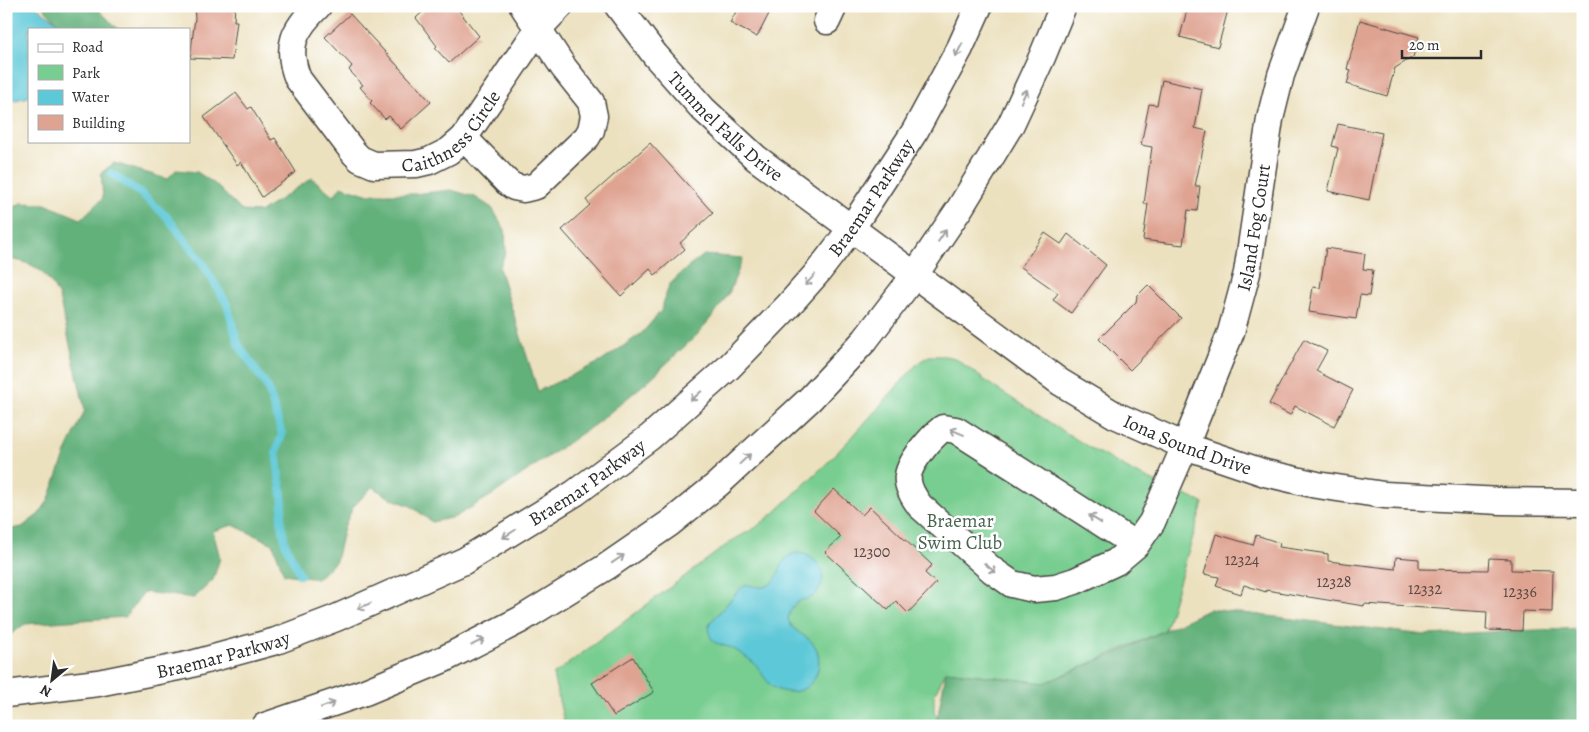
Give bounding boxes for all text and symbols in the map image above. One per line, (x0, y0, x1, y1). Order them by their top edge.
legend (28, 28, 190, 142)
scale bar (1402, 28, 1480, 60)
text: 20 m (1409, 35, 1440, 55)
text: Road (72, 37, 104, 57)
one-way arrow (954, 43, 964, 58)
text: Park (72, 63, 101, 83)
street label: Tummel Falls Drive (662, 66, 788, 188)
street label: Caithness Circle (401, 85, 507, 178)
text: Water (71, 87, 109, 107)
one-way arrow (1019, 89, 1029, 104)
text: Building (72, 113, 125, 133)
street label: Braemar Parkway (822, 133, 921, 262)
street label: Island Fog Court (1231, 162, 1277, 294)
one-way arrow (937, 229, 947, 243)
one-way arrow (804, 274, 816, 287)
one-way arrow (690, 390, 703, 402)
street label: Iona Sound Drive (1119, 408, 1255, 482)
one-way arrow (950, 427, 965, 437)
street label: Braemar Parkway (524, 433, 651, 532)
one-way arrow (739, 453, 752, 465)
park label: Braemar Swim Club (918, 508, 1002, 556)
one-way arrow (1088, 514, 1102, 524)
one-way arrow (503, 529, 517, 539)
house number: 12300 (854, 541, 890, 563)
house number: 12324 (1225, 549, 1259, 571)
one-way arrow (610, 554, 624, 564)
one-way arrow (983, 562, 996, 573)
house number: 12328 (1316, 571, 1352, 593)
house number: 12332 (1408, 578, 1442, 600)
house number: 12336 (1503, 581, 1537, 603)
one-way arrow (357, 601, 372, 611)
street label: Braemar Parkway (154, 625, 294, 685)
one-way arrow (470, 637, 485, 647)
north arrow (28, 654, 78, 704)
text: N (37, 680, 55, 702)
one-way arrow (320, 700, 336, 709)

